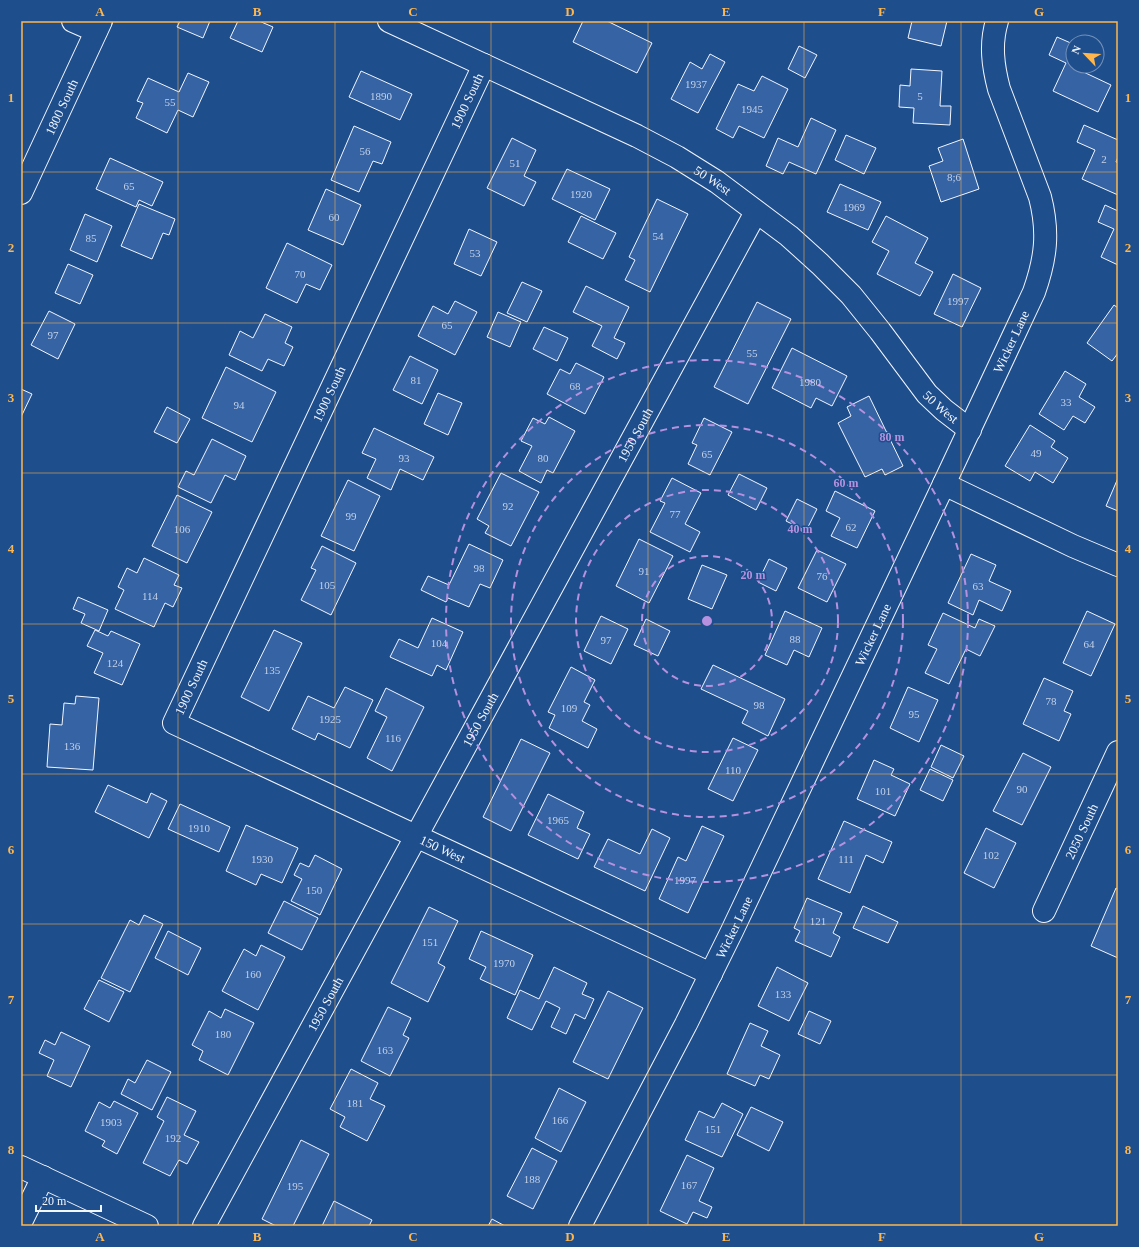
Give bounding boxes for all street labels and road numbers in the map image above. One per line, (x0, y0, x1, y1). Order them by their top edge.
street label: 1900 South (448, 70, 487, 131)
street label: 1800 South (42, 76, 81, 137)
street label: 50 West (691, 162, 735, 198)
street label: Wicker Lane (990, 308, 1032, 375)
street label: 1900 South (310, 363, 349, 424)
street label: 50 West (920, 387, 962, 426)
street label: 1950 South (614, 404, 656, 464)
street label: Wicker Lane (851, 601, 894, 668)
street label: 1900 South (172, 656, 211, 717)
street label: 1950 South (459, 689, 501, 749)
street label: 2050 South (1062, 801, 1101, 861)
street label: 150 West (418, 832, 468, 866)
street label: Wicker Lane (712, 894, 755, 961)
street label: 1950 South (304, 974, 346, 1034)

